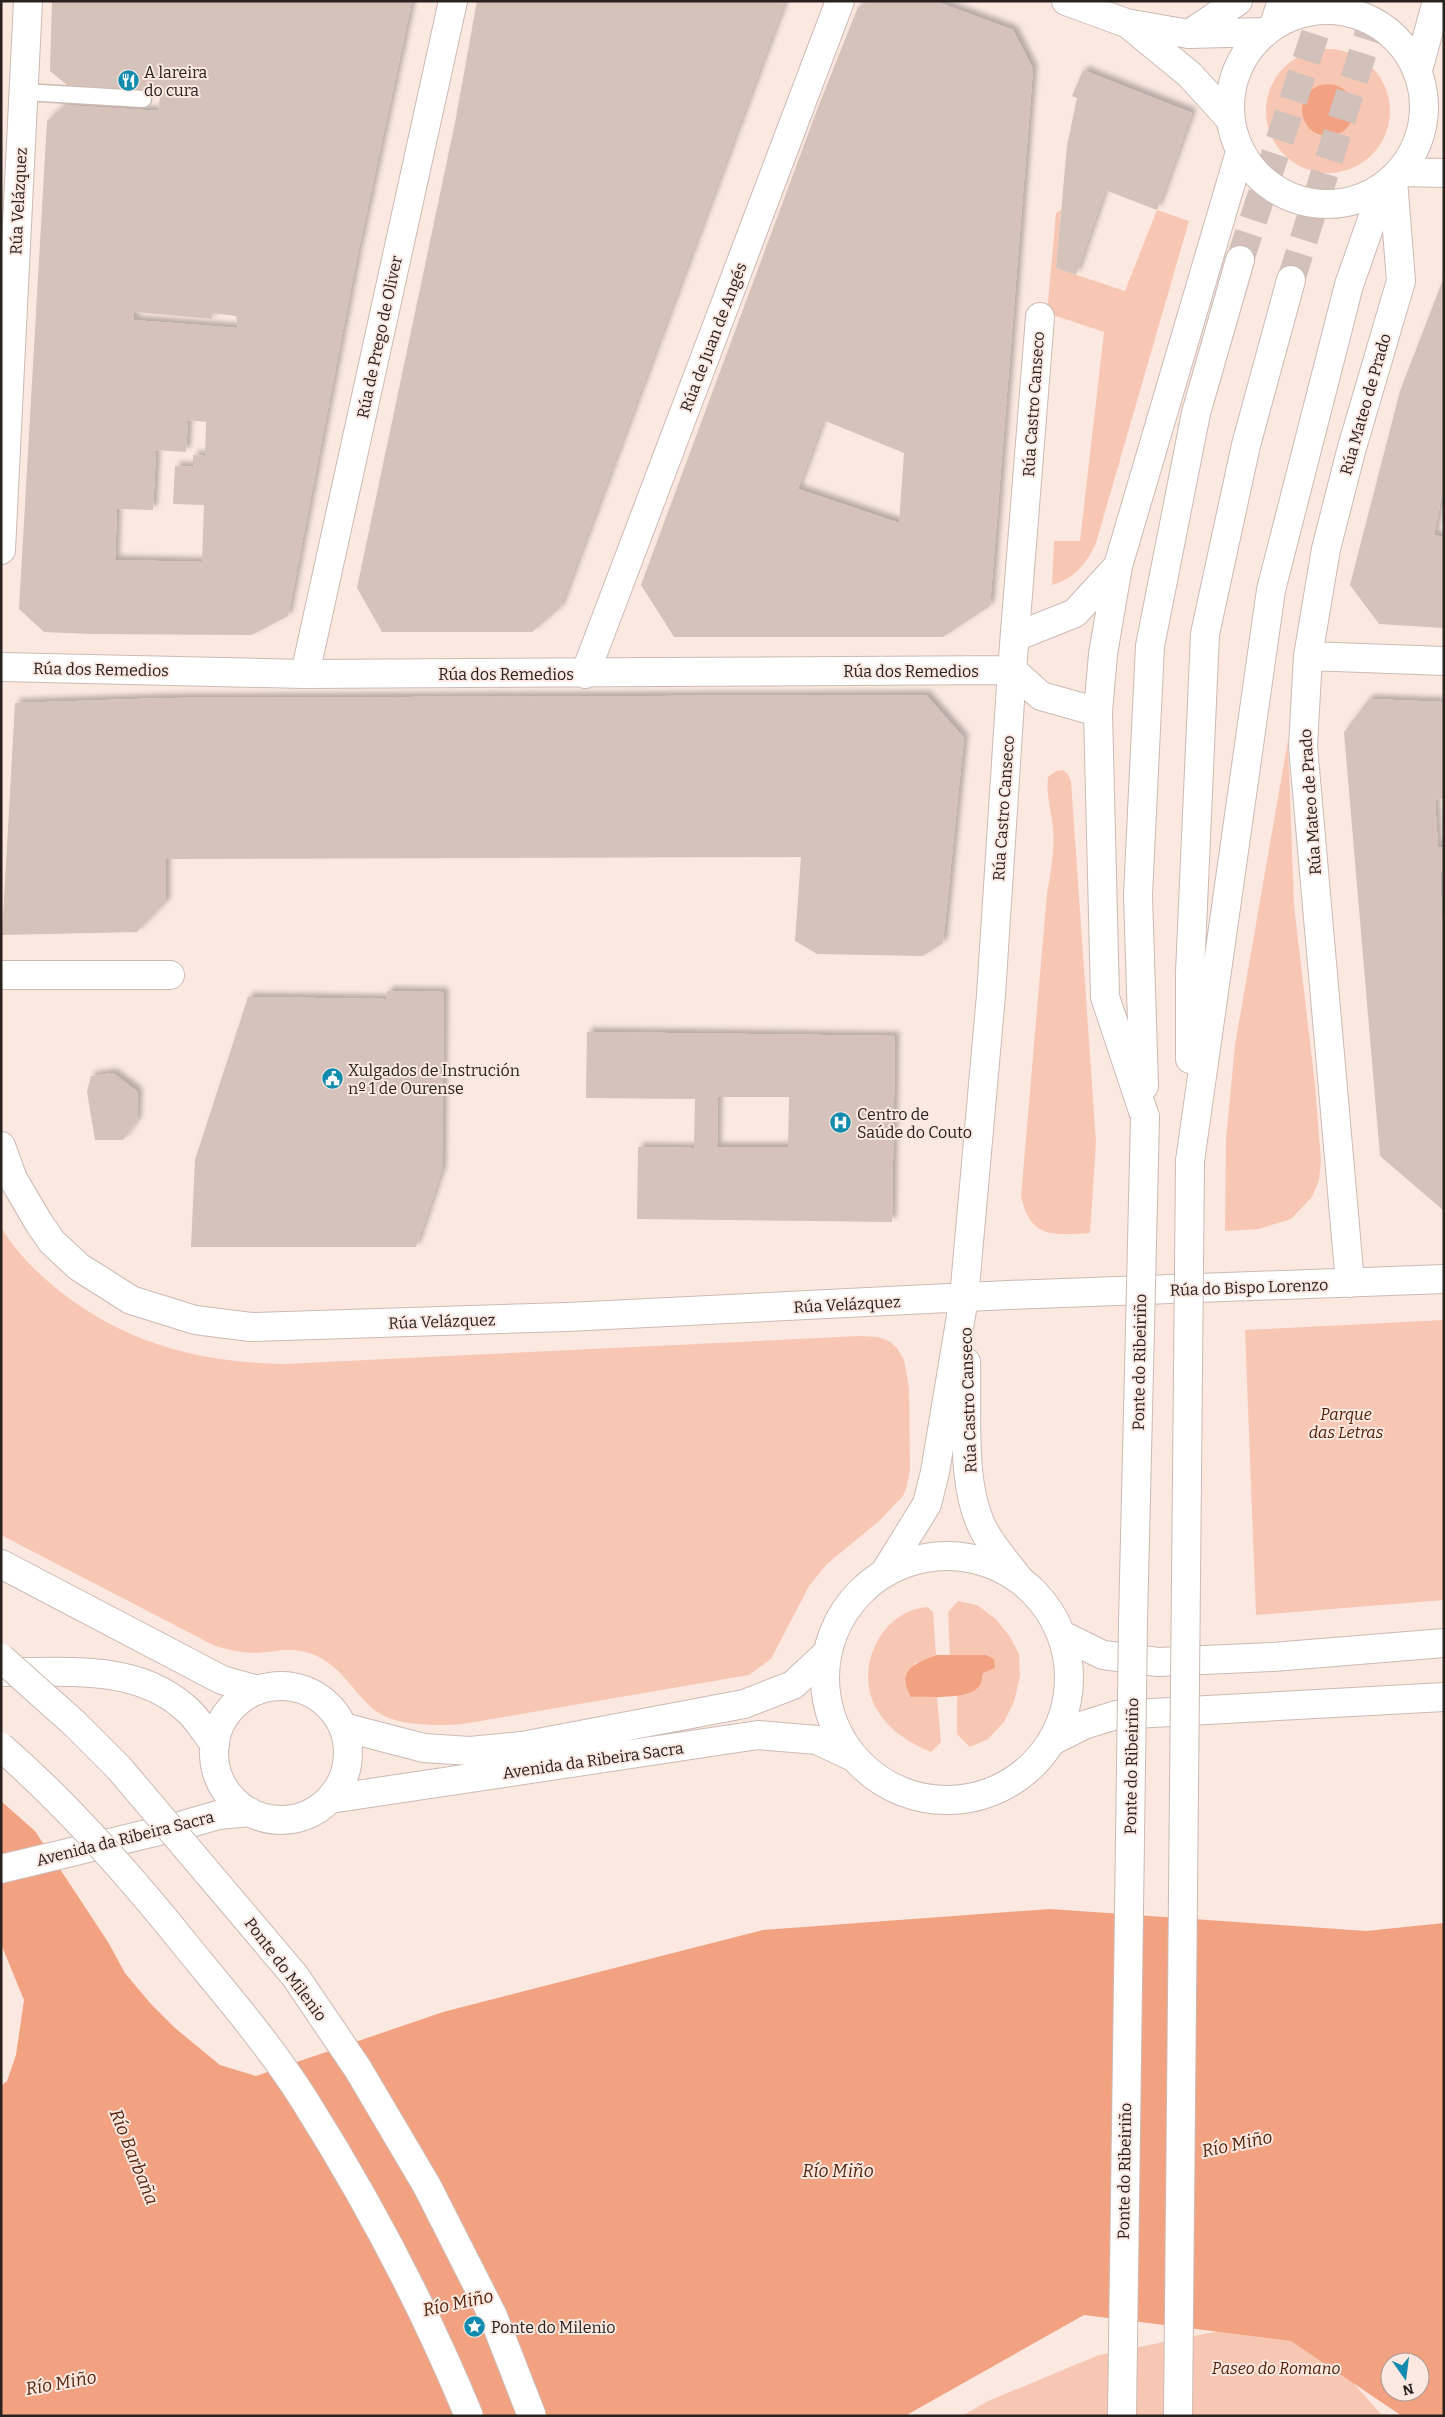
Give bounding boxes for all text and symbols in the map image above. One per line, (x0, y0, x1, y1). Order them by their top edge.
place label: A lareira do cura (144, 63, 207, 100)
restaurant icon: A lareira do cura (116, 69, 140, 93)
street label: Rúa Velázquez (6, 147, 31, 255)
street label: Rúa de Prego de Oliver (353, 254, 406, 420)
street label: Rúa de Juan de Angés (676, 260, 751, 415)
street label: Rúa Castro Canseco (1019, 331, 1048, 477)
street label: Rúa Mateo de Prado (1336, 331, 1395, 477)
street label: Rúa dos Remedios (33, 659, 169, 680)
street label: Rúa dos Remedios (843, 662, 979, 681)
street label: Rúa dos Remedios (438, 665, 574, 684)
street label: Rúa Mateo de Prado (1296, 728, 1325, 876)
street label: Rúa Castro Canseco (989, 735, 1018, 881)
place label: Xulgados de Instrución nº 1 de Ourense (348, 1061, 520, 1098)
public building icon: Xulgados de Instrución nº 1 de Ourense (320, 1067, 344, 1091)
place label: Centro de Saúde do Couto (857, 1105, 972, 1142)
hospital icon: Centro de Saúde do Couto (829, 1111, 853, 1135)
street label: Rúa do Bispo Lorenzo (1169, 1275, 1329, 1300)
street label: Rúa Velázquez (793, 1292, 901, 1317)
street label: Ponte do Ribeiriño (1129, 1293, 1150, 1431)
street label: Rúa Velázquez (388, 1310, 496, 1333)
street label: Rúa Castro Canseco (956, 1327, 981, 1473)
park label: Parque das Letras (1309, 1405, 1384, 1442)
street label: Ponte do Ribeiriño (1121, 1697, 1142, 1835)
street label: Avenida da Ribeira Sacra (501, 1738, 685, 1783)
street label: Avenida da Ribeira Sacra (34, 1807, 216, 1870)
street label: Ponte do Milenio (241, 1914, 331, 2025)
street label: Ponte do Ribeiriño (1114, 2102, 1135, 2240)
water label: Río Barbaña (105, 2106, 163, 2208)
water label: Río Miño (1200, 2126, 1274, 2162)
water label: Río Miño (802, 2160, 874, 2182)
water label: Río Miño (421, 2285, 495, 2321)
place icon: Ponte do Milenio (463, 2315, 487, 2339)
place label: Ponte do Milenio (491, 2318, 616, 2337)
north arrow (1380, 2352, 1430, 2402)
park label: Paseo do Romano (1212, 2359, 1340, 2378)
water label: Río Miño (24, 2366, 98, 2400)
text: N (1401, 2380, 1415, 2399)

